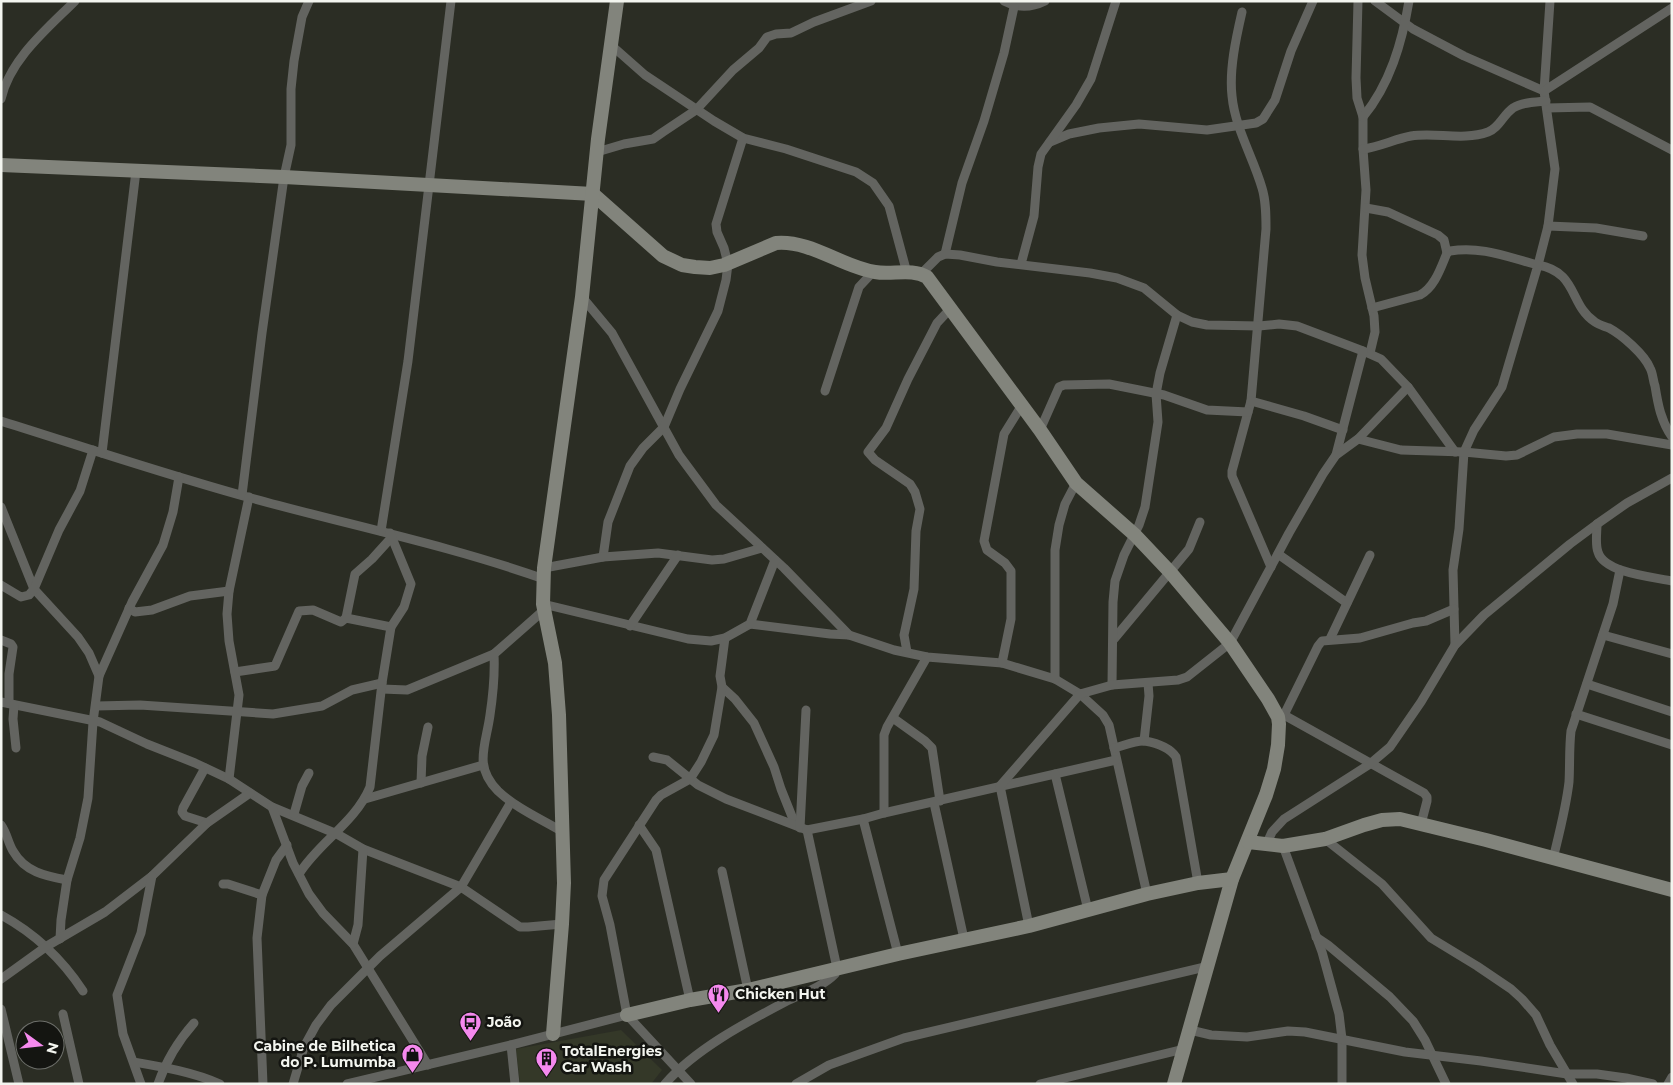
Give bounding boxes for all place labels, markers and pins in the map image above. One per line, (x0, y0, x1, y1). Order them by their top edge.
restaurant icon: Chicken Hut (707, 982, 731, 1013)
place label: Chicken Hut (735, 985, 826, 1003)
bus stop icon: João (459, 1010, 483, 1041)
place label: João (486, 1013, 521, 1031)
place label: Cabine de Bilhetica do P. Lumumba (253, 1037, 396, 1071)
shop icon: Cabine de Bilhetica do P. Lumumba (400, 1042, 424, 1073)
place label: TotalEnergies Car Wash (562, 1042, 662, 1076)
building icon: TotalEnergies Car Wash (534, 1047, 558, 1078)

